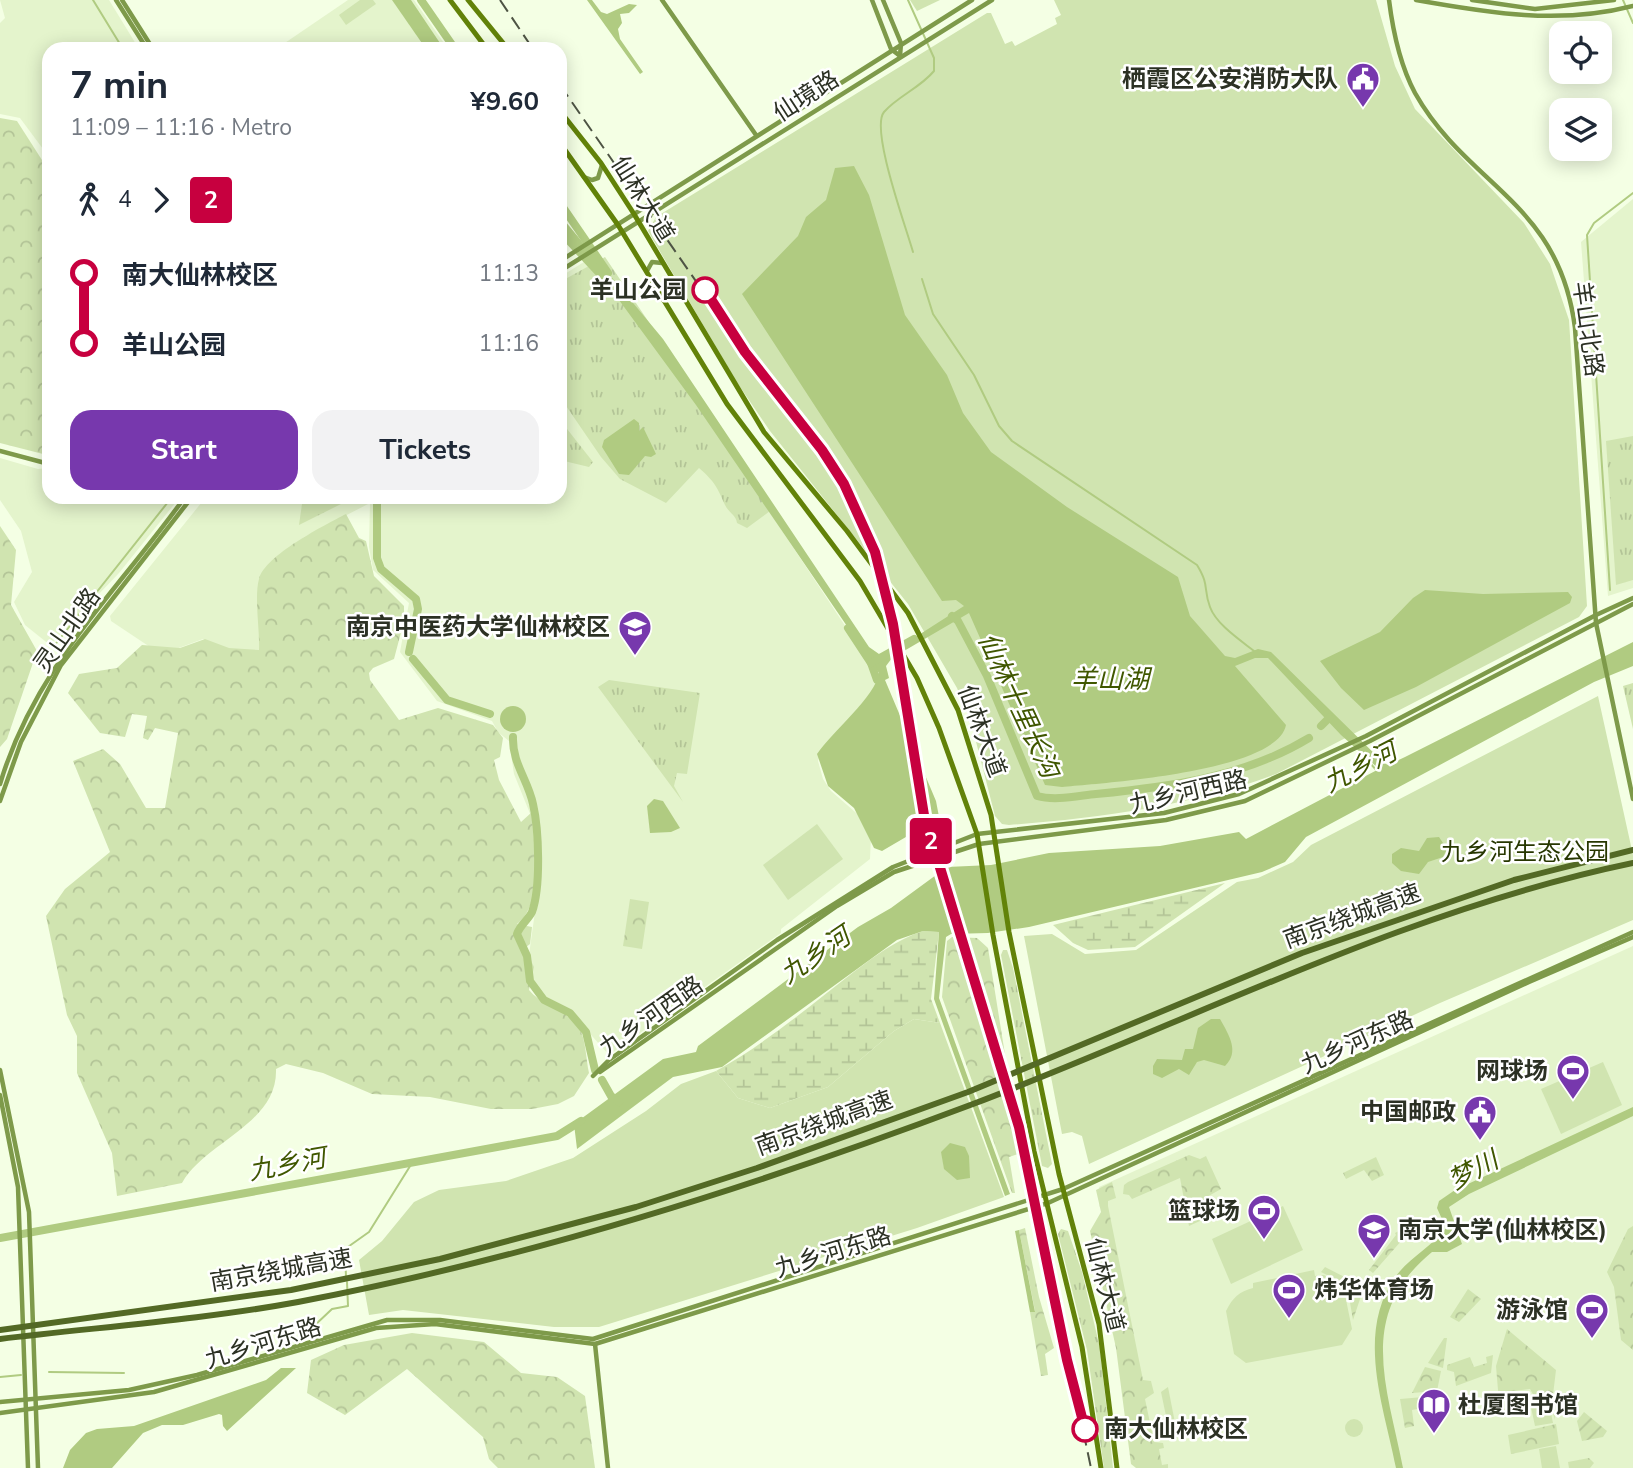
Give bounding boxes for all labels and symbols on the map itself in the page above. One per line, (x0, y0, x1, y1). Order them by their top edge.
public building icon: 栖霞区公安消防大队 (1344, 60, 1382, 109)
street label: 仙境路 (767, 63, 845, 129)
place label: 栖霞区公安消防大队 (1122, 63, 1338, 95)
street label: 仙林大道 (604, 150, 682, 248)
place label: 羊山公园 (590, 274, 686, 306)
marker: 羊山公园 (692, 277, 718, 303)
street label: 羊山北路 (1565, 279, 1611, 379)
street label: 灵山北路 (26, 582, 108, 678)
school or university icon: 南京中医药大学仙林校区 (616, 608, 654, 657)
place label: 南京中医药大学仙林校区 (346, 611, 610, 643)
water label: 仙林十里长沟 (970, 627, 1069, 786)
water label: 羊山湖 (1071, 662, 1153, 697)
street label: 仙林大道 (951, 680, 1013, 782)
water label: 九乡河 (1318, 732, 1407, 801)
street label: 九乡河西路 (1126, 763, 1250, 821)
line badge: 2 (908, 818, 954, 864)
park label: 九乡河生态公园 (1441, 836, 1609, 868)
street label: 南京绕城高速 (1279, 876, 1425, 956)
water label: 九乡河 (773, 916, 862, 992)
street label: 九乡河西路 (593, 968, 709, 1064)
street label: 九乡河东路 (1296, 1003, 1418, 1081)
sports icon: 网球场 (1554, 1052, 1592, 1101)
place label: 网球场 (1476, 1055, 1548, 1087)
street label: 南京绕城高速 (751, 1083, 897, 1163)
public building icon: 中国邮政 (1461, 1093, 1499, 1142)
place label: 中国邮政 (1360, 1096, 1456, 1128)
water label: 九乡河 (246, 1140, 333, 1189)
water label: 梦川 (1442, 1141, 1507, 1198)
sports icon: 篮球场 (1245, 1192, 1283, 1241)
place label: 篮球场 (1168, 1195, 1240, 1227)
school or university icon: 南京大学(仙林校区) (1355, 1211, 1393, 1260)
place label: 南京大学(仙林校区) (1398, 1214, 1607, 1246)
street label: 九乡河东路 (771, 1219, 895, 1285)
street label: 仙林大道 (1078, 1235, 1132, 1335)
street label: 南京绕城高速 (207, 1242, 355, 1298)
sports icon: 炜华体育场 (1270, 1271, 1308, 1320)
place label: 炜华体育场 (1314, 1274, 1434, 1306)
sports icon: 游泳馆 (1573, 1291, 1611, 1340)
place label: 游泳馆 (1496, 1294, 1568, 1326)
street label: 九乡河东路 (201, 1310, 325, 1376)
library icon: 杜厦图书馆 (1415, 1386, 1453, 1435)
place label: 杜厦图书馆 (1458, 1389, 1578, 1421)
place label: 南大仙林校区 (1104, 1413, 1248, 1445)
marker: 南大仙林校区 (1072, 1416, 1098, 1442)

